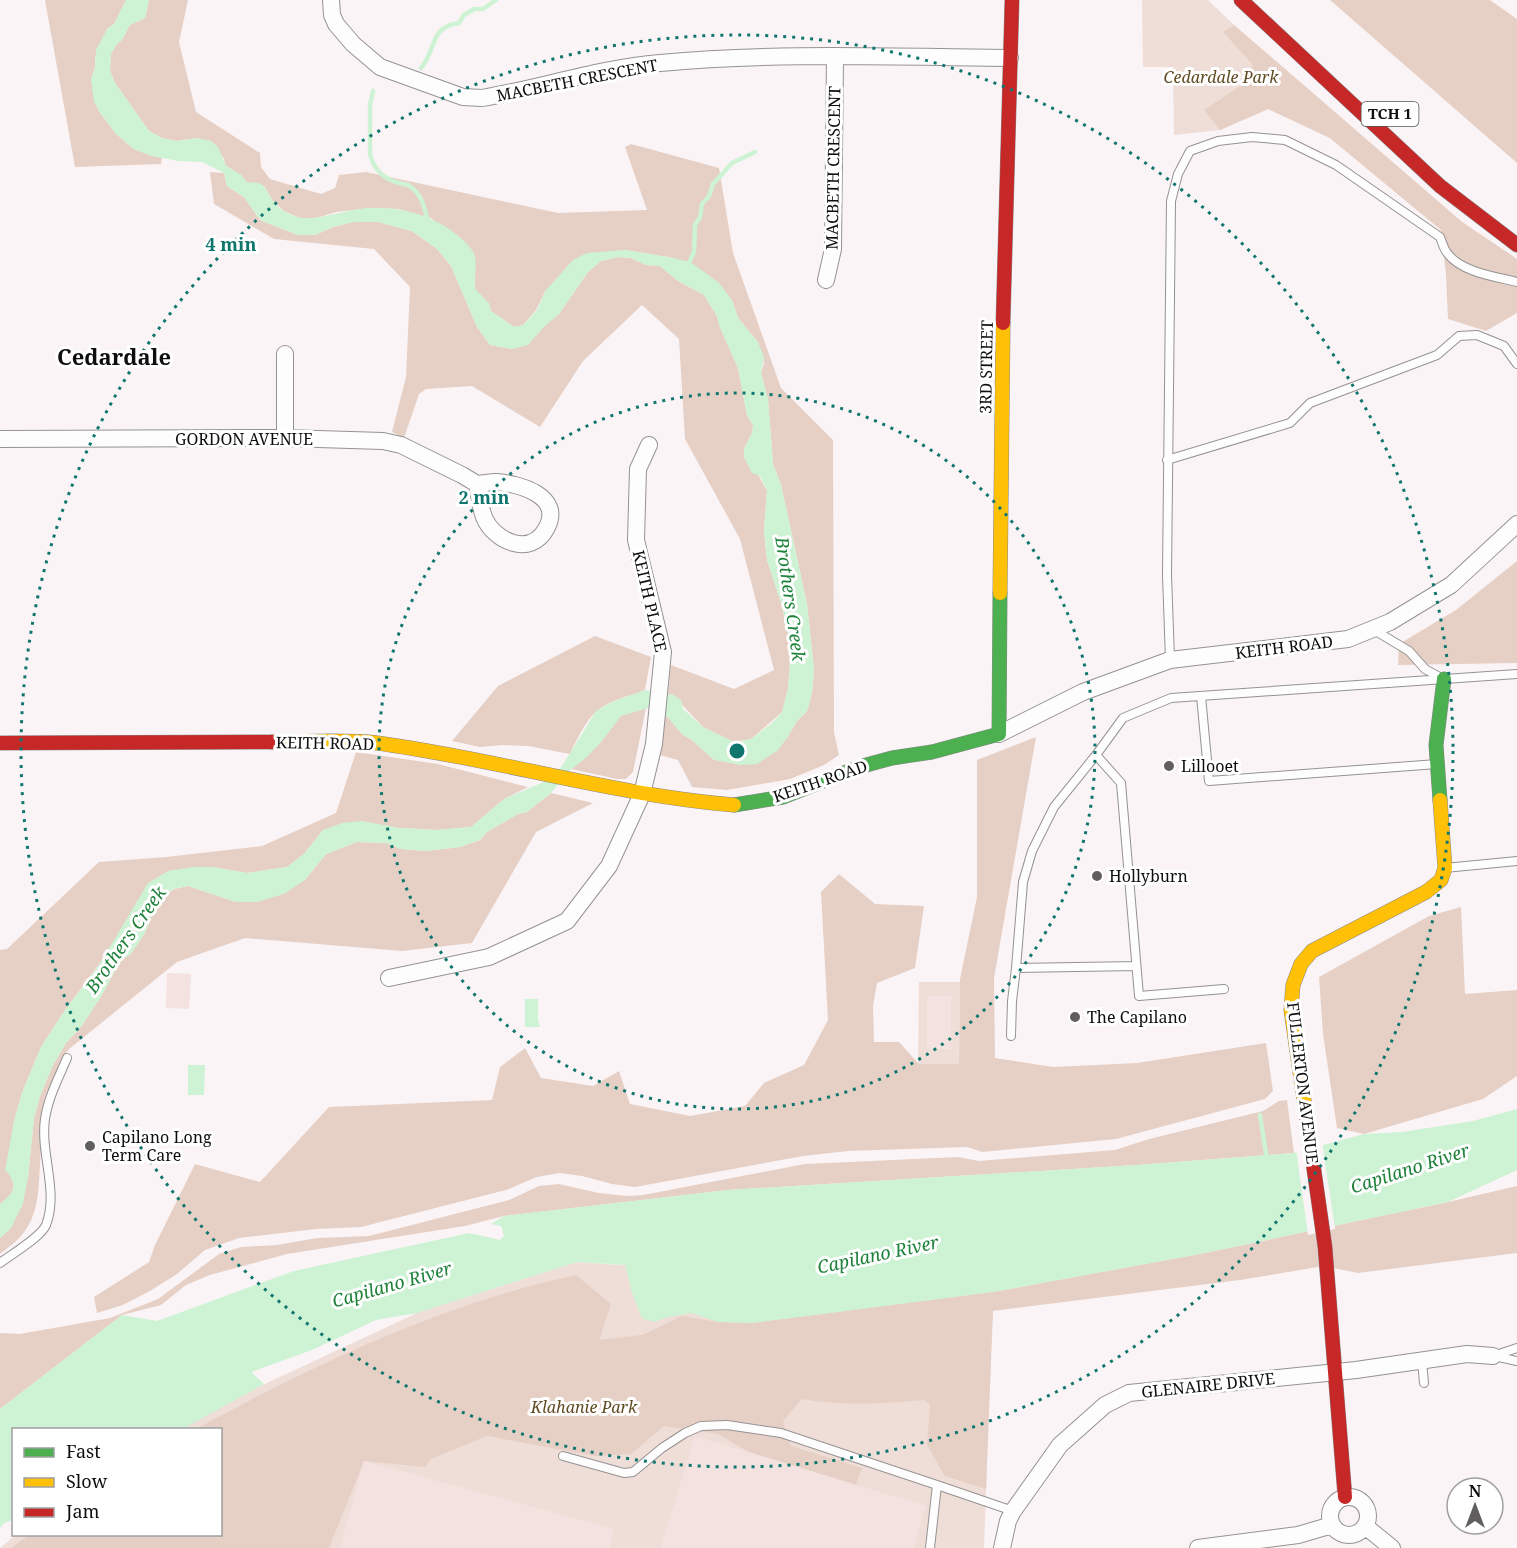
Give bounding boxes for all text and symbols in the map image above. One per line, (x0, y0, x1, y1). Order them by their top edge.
street label: MACBETH CRESCENT (495, 54, 660, 106)
park label: Cedardale Park (1164, 66, 1279, 88)
street label: MACBETH CRESCENT (821, 86, 845, 250)
road number: TCH 1 (1362, 102, 1418, 126)
text: 4 min (206, 232, 256, 256)
street label: 3RD STREET (974, 320, 998, 414)
district label: Cedardale (57, 341, 171, 371)
street label: GORDON AVENUE (175, 428, 313, 450)
text: 2 min (459, 485, 509, 509)
water label: Brothers Creek (770, 534, 812, 663)
street label: KEITH PLACE (628, 548, 672, 654)
street label: KEITH ROAD (1234, 630, 1334, 664)
street label: KEITH ROAD (276, 731, 374, 755)
centre of rings (727, 741, 747, 761)
street label: KEITH ROAD (770, 755, 870, 807)
place label: Lillooet (1181, 755, 1239, 777)
marker: Lillooet (1162, 759, 1176, 773)
place label: Hollyburn (1109, 865, 1188, 887)
marker: Hollyburn (1090, 869, 1104, 883)
water label: Brothers Creek (79, 881, 171, 998)
street label: FULLERTON AVENUE (1282, 1001, 1324, 1165)
place label: The Capilano (1087, 1006, 1187, 1028)
marker: The Capilano (1068, 1010, 1082, 1024)
place label: Capilano Long Term Care (102, 1126, 212, 1166)
water label: Capilano River (1347, 1137, 1473, 1199)
marker: Capilano Long Term Care (83, 1139, 97, 1153)
water label: Capilano River (815, 1229, 941, 1279)
water label: Capilano River (329, 1255, 455, 1313)
street label: GLENAIRE DRIVE (1140, 1367, 1276, 1403)
park label: Klahanie Park (530, 1396, 638, 1418)
legend (12, 1428, 222, 1536)
text: Fast (66, 1439, 101, 1463)
text: Slow (66, 1469, 108, 1493)
north arrow (1445, 1476, 1505, 1536)
text: N (1469, 1480, 1482, 1502)
text: Jam (65, 1499, 100, 1523)

